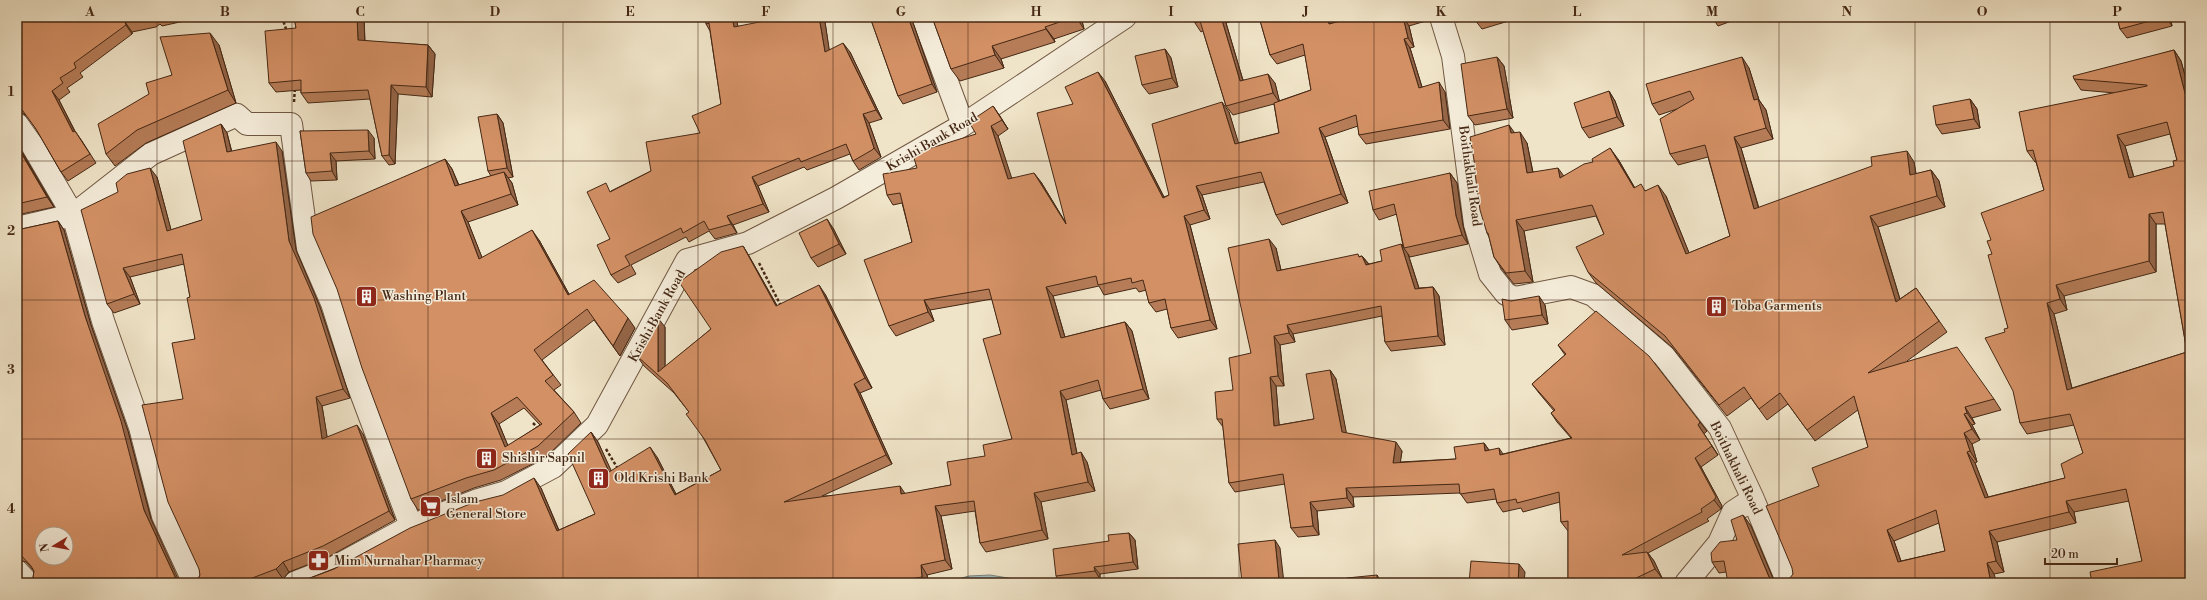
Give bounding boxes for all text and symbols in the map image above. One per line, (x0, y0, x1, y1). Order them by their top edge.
text: A (84, 4, 95, 20)
text: B (220, 4, 230, 20)
text: C (355, 4, 365, 20)
text: D (490, 4, 500, 20)
text: E (625, 4, 635, 20)
text: F (761, 4, 771, 20)
text: G (896, 4, 907, 20)
text: H (1031, 4, 1042, 20)
text: I (1168, 4, 1174, 20)
text: J (1301, 4, 1309, 20)
text: K (1436, 4, 1447, 20)
text: L (1573, 4, 1582, 20)
text: M (1706, 4, 1718, 20)
text: N (1842, 4, 1853, 20)
text: O (1977, 4, 1988, 20)
text: P (2112, 4, 2122, 20)
text: 1 (8, 84, 15, 100)
street label: Krishi Bank Road (883, 109, 981, 175)
street label: Boithakhali Road (1455, 124, 1485, 228)
text: 2 (7, 223, 15, 239)
street label: Krishi Bank Road (625, 266, 689, 365)
building icon: Washing Plant (353, 283, 379, 309)
place label: Washing Plant (381, 288, 466, 304)
building icon: Toba Garments (1704, 293, 1730, 319)
place label: Toba Garments (1732, 298, 1822, 314)
text: 3 (7, 362, 15, 378)
street label: Boithakhali Road (1706, 418, 1766, 518)
building icon: Shishir Sapnil (473, 445, 499, 471)
place label: Shishir Sapnil (502, 450, 585, 466)
building icon: Old Krishi Bank (585, 465, 611, 491)
place label: Old Krishi Bank (614, 470, 710, 486)
place label: Islam General Store (446, 491, 527, 522)
supermarket icon: Islam General Store (418, 493, 444, 519)
text: 4 (7, 501, 16, 517)
north arrow (34, 526, 74, 566)
scale bar (2045, 540, 2117, 566)
text: N (37, 542, 53, 553)
text: 20 m (2051, 547, 2079, 562)
pharmacy icon: Mim Nurnahar Pharmacy (305, 548, 331, 574)
place label: Mim Nurnahar Pharmacy (334, 553, 484, 569)

